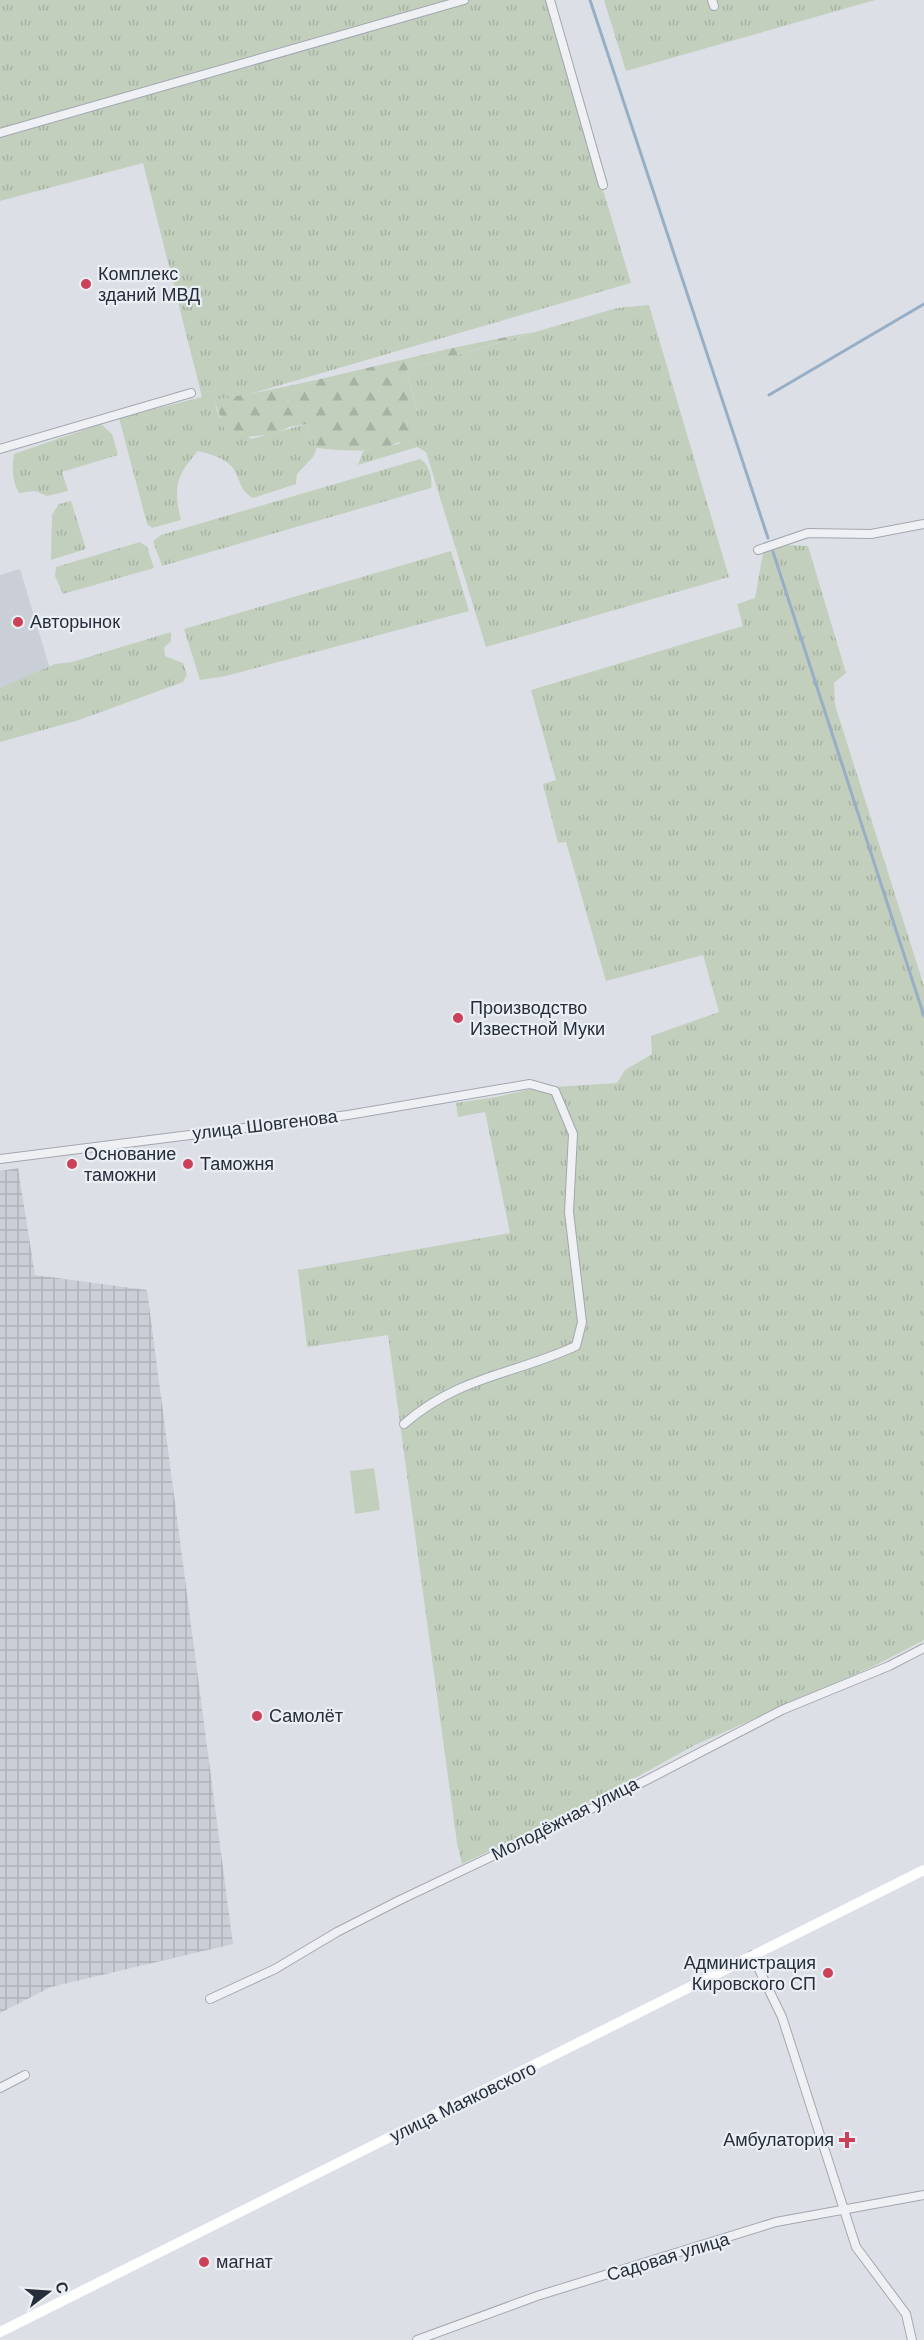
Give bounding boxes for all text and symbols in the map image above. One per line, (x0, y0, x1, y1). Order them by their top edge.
place label: Комплекс зданий МВД (98, 264, 200, 305)
marker: Комплекс зданий МВД (79, 277, 93, 291)
place label: Авторынок (30, 612, 120, 632)
marker: Авторынок (11, 615, 25, 629)
place label: Производство Известной Муки (470, 998, 605, 1039)
marker: Производство Известной Муки (451, 1011, 465, 1025)
street label: улица Шовгенова (191, 1106, 340, 1144)
place label: Основание таможни (84, 1144, 176, 1185)
place label: Таможня (200, 1154, 274, 1174)
marker: Основание таможни (65, 1157, 79, 1171)
marker: Таможня (181, 1157, 195, 1171)
place label: Самолёт (269, 1706, 343, 1726)
marker: Самолёт (250, 1709, 264, 1723)
street label: Молодёжная улица (488, 1773, 643, 1865)
place label: Администрация Кировского СП (684, 1953, 816, 1994)
marker: Администрация Кировского СП (821, 1966, 835, 1980)
street label: улица Маяковского (387, 2058, 539, 2146)
place label: Амбулатория (723, 2130, 834, 2150)
marker: Амбулатория (838, 2131, 856, 2149)
street label: Садовая улица (604, 2229, 733, 2285)
place label: магнат (216, 2252, 273, 2272)
marker: магнат (197, 2255, 211, 2269)
north arrow (18, 2262, 78, 2322)
text: С (52, 2280, 72, 2296)

